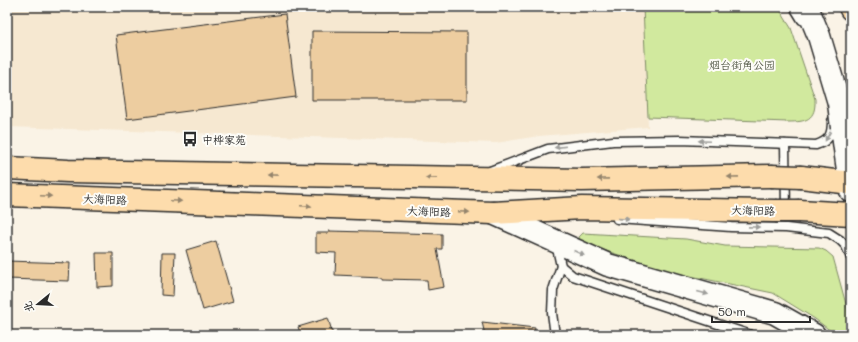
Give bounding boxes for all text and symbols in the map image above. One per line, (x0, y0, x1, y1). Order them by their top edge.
park label: 烟台街角公园 (709, 57, 775, 72)
bus stop icon: 中桦家苑 (181, 130, 199, 148)
one-way arrow (824, 131, 831, 142)
place label: 中桦家苑 (202, 132, 246, 147)
one-way arrow (698, 137, 710, 144)
one-way arrow (554, 144, 566, 150)
one-way arrow (266, 172, 279, 178)
one-way arrow (726, 174, 739, 180)
one-way arrow (424, 175, 437, 181)
one-way arrow (596, 176, 609, 182)
street label: 大海阳路 (83, 191, 127, 207)
one-way arrow (40, 193, 52, 200)
one-way arrow (170, 198, 183, 204)
street label: 大海阳路 (731, 202, 775, 218)
one-way arrow (300, 203, 313, 209)
street label: 大海阳路 (407, 203, 451, 219)
one-way arrow (458, 209, 471, 215)
one-way arrow (618, 216, 630, 223)
one-way arrow (748, 224, 761, 230)
one-way arrow (574, 250, 585, 256)
north arrow (18, 284, 58, 324)
one-way arrow (697, 290, 709, 296)
scale bar (712, 298, 810, 324)
text: 北 (19, 300, 37, 315)
text: 50 m (718, 303, 746, 319)

